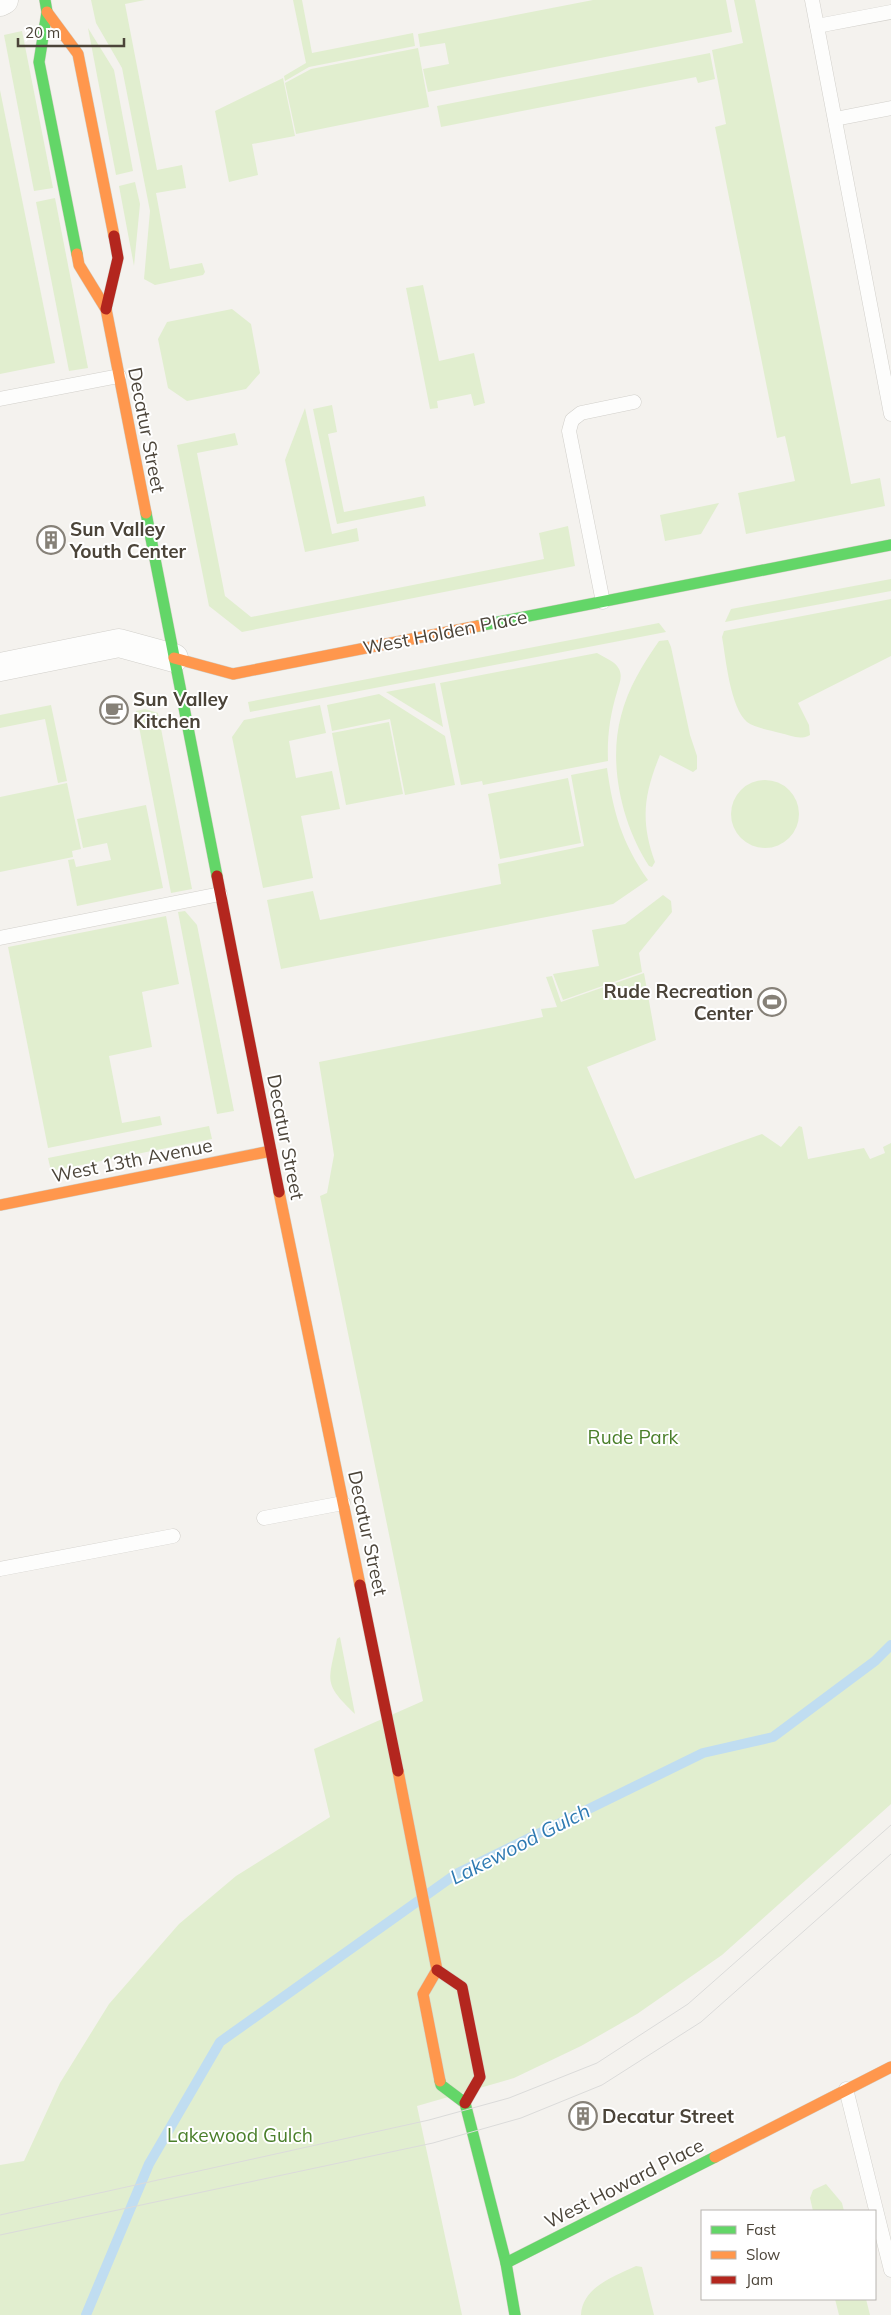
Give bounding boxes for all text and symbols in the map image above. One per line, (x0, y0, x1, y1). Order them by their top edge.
scale bar (18, 15, 124, 47)
text: 20 m (25, 23, 60, 42)
street label: Decatur Street (123, 365, 171, 495)
place label: Sun Valley Youth Center (69, 517, 187, 563)
building icon: Sun Valley Youth Center (36, 525, 66, 555)
street label: West Holden Place (361, 604, 529, 660)
place label: Sun Valley Kitchen (133, 687, 229, 733)
cafe icon: Sun Valley Kitchen (99, 695, 129, 725)
place label: Rude Recreation Center (603, 979, 754, 1025)
sports icon: Rude Recreation Center (757, 987, 787, 1017)
street label: Decatur Street (262, 1072, 310, 1202)
street label: West 13th Avenue (50, 1133, 214, 1187)
park label: Rude Park (588, 1425, 679, 1449)
street label: Decatur Street (343, 1468, 393, 1598)
water label: Lakewood Gulch (446, 1798, 594, 1890)
building icon: Decatur Street (568, 2101, 598, 2131)
place label: Decatur Street (602, 2104, 734, 2128)
park label: Lakewood Gulch (167, 2123, 313, 2147)
street label: West Howard Place (540, 2133, 708, 2233)
legend (701, 2210, 876, 2300)
text: Fast (746, 2220, 776, 2239)
text: Slow (746, 2245, 780, 2264)
text: Jam (746, 2270, 773, 2289)

